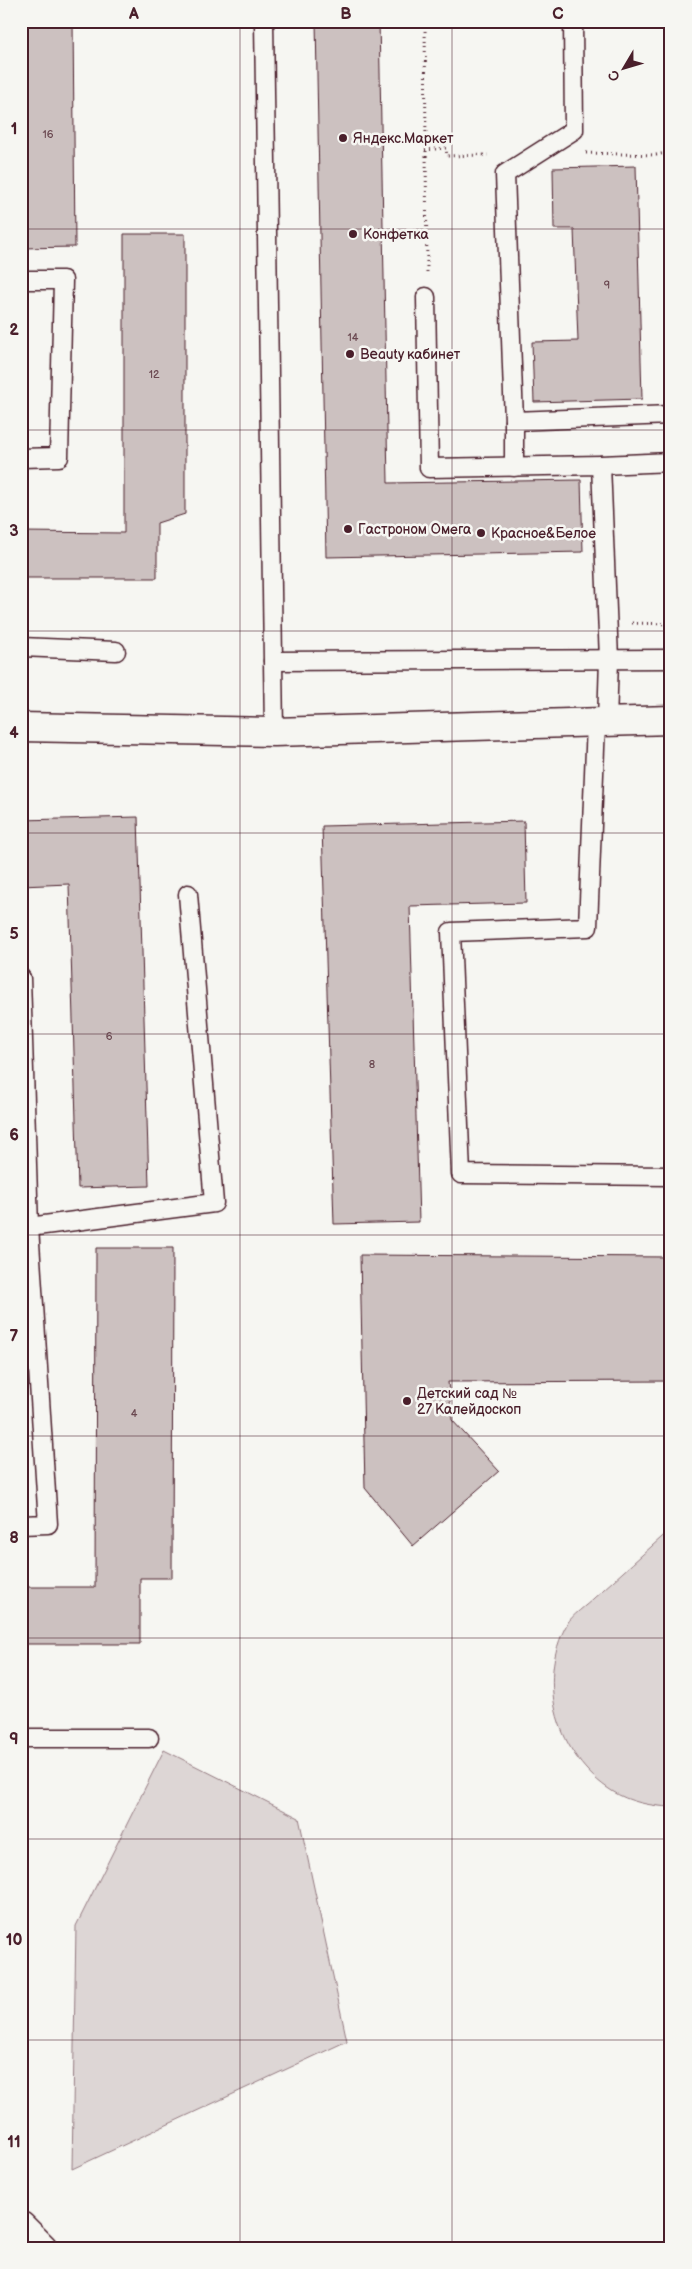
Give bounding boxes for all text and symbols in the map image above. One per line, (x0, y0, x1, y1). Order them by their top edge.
text: A (128, 5, 139, 24)
text: B (340, 5, 352, 24)
text: C (552, 5, 564, 24)
north arrow (600, 42, 650, 92)
text: С (604, 66, 624, 85)
text: 1 (11, 120, 17, 139)
house number: 16 (43, 128, 54, 141)
place label: Яндекс.Маркет (353, 130, 454, 147)
marker: Яндекс.Маркет (337, 132, 349, 144)
place label: Конфетка (363, 226, 429, 243)
marker: Конфетка (347, 228, 359, 240)
house number: 9 (604, 279, 610, 292)
text: 2 (9, 321, 19, 340)
house number: 14 (348, 331, 359, 344)
place label: Beauty кабинет (360, 346, 461, 363)
marker: Beauty кабинет (344, 348, 356, 360)
house number: 12 (149, 368, 160, 381)
place label: Гастроном Омега (358, 521, 472, 538)
text: 3 (9, 522, 19, 541)
marker: Гастроном Омега (342, 523, 354, 535)
place label: Красное&Белое (491, 525, 596, 542)
marker: Красное&Белое (475, 527, 487, 539)
text: 4 (9, 724, 19, 743)
text: 5 (9, 925, 19, 944)
house number: 6 (106, 1030, 113, 1043)
house number: 8 (369, 1058, 375, 1071)
text: 6 (9, 1126, 19, 1145)
text: 7 (10, 1327, 19, 1346)
place label: Детский сад № 27 Калейдоскоп (417, 1385, 521, 1418)
marker: Детский сад № 27 Калейдоскоп (401, 1395, 413, 1407)
house number: 4 (131, 1407, 138, 1420)
text: 8 (9, 1529, 19, 1548)
text: 9 (9, 1730, 19, 1749)
text: 10 (6, 1931, 22, 1950)
text: 11 (7, 2133, 21, 2152)

